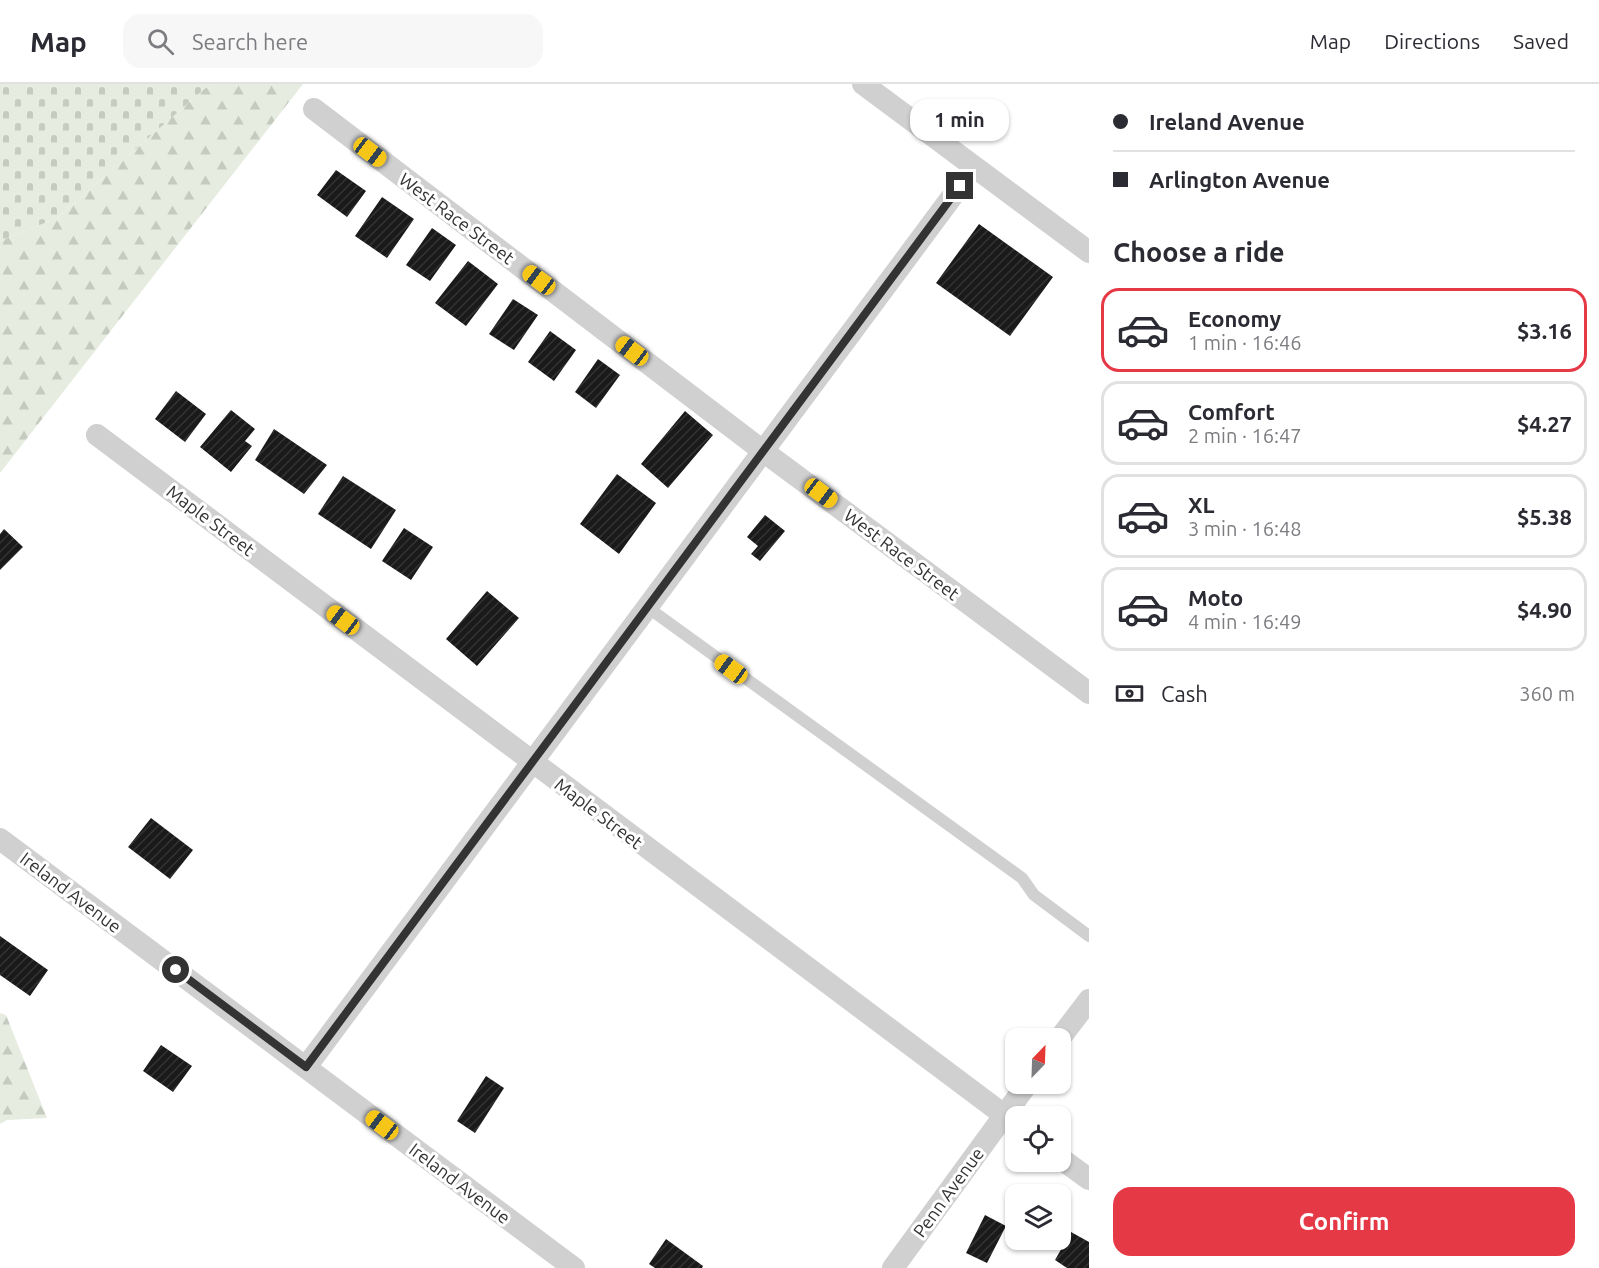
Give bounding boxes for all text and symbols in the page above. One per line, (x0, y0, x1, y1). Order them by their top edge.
search box (123, 14, 543, 68)
icon: search (144, 25, 177, 58)
text: Map (30, 26, 87, 57)
text: Search here (192, 29, 308, 54)
text: Map (1310, 29, 1351, 53)
text: Directions (1384, 29, 1480, 53)
text: Saved (1513, 29, 1569, 53)
callout: 1 min (910, 99, 1010, 141)
text: 1 min (934, 108, 985, 131)
text: Ireland Avenue (1149, 109, 1305, 134)
car (350, 134, 390, 170)
text: Arlington Avenue (1149, 167, 1330, 192)
street label: West Race Street (396, 168, 518, 268)
route end (946, 172, 973, 199)
text: Choose a ride (1113, 237, 1285, 267)
car (519, 262, 559, 298)
icon: car (1116, 303, 1170, 357)
text: Economy (1188, 306, 1281, 331)
text: $3.16 (1517, 318, 1572, 343)
text: 1 min · 16:46 (1188, 331, 1302, 354)
car (612, 333, 652, 369)
icon: car (1116, 396, 1170, 450)
text: Comfort (1188, 399, 1275, 424)
text: $4.27 (1517, 411, 1572, 436)
text: 2 min · 16:47 (1188, 424, 1302, 447)
car (801, 475, 841, 511)
street label: Maple Street (163, 481, 259, 559)
icon: car (1116, 489, 1170, 543)
text: XL (1188, 492, 1215, 517)
street label: West Race Street (841, 504, 963, 604)
text: $5.38 (1517, 504, 1572, 529)
text: 3 min · 16:48 (1188, 517, 1302, 540)
icon: car (1116, 582, 1170, 636)
text: Moto (1188, 585, 1243, 610)
text: $4.90 (1517, 597, 1572, 622)
car (323, 602, 363, 638)
text: 4 min · 16:49 (1188, 610, 1302, 633)
car (711, 651, 751, 687)
icon: cash (1113, 677, 1146, 710)
text: Cash (1161, 681, 1208, 706)
text: 360 m (1519, 682, 1575, 705)
street label: Maple Street (551, 774, 647, 852)
street label: Ireland Avenue (17, 848, 125, 936)
route start (162, 956, 189, 983)
north arrow (1005, 1028, 1071, 1094)
map controls (1005, 1028, 1071, 1250)
button: locate (1005, 1106, 1071, 1172)
car (362, 1107, 402, 1143)
street label: Ireland Avenue (406, 1139, 514, 1227)
street label: Penn Avenue (909, 1143, 987, 1241)
button: layers (1005, 1184, 1071, 1250)
button: Confirm (1113, 1187, 1575, 1256)

